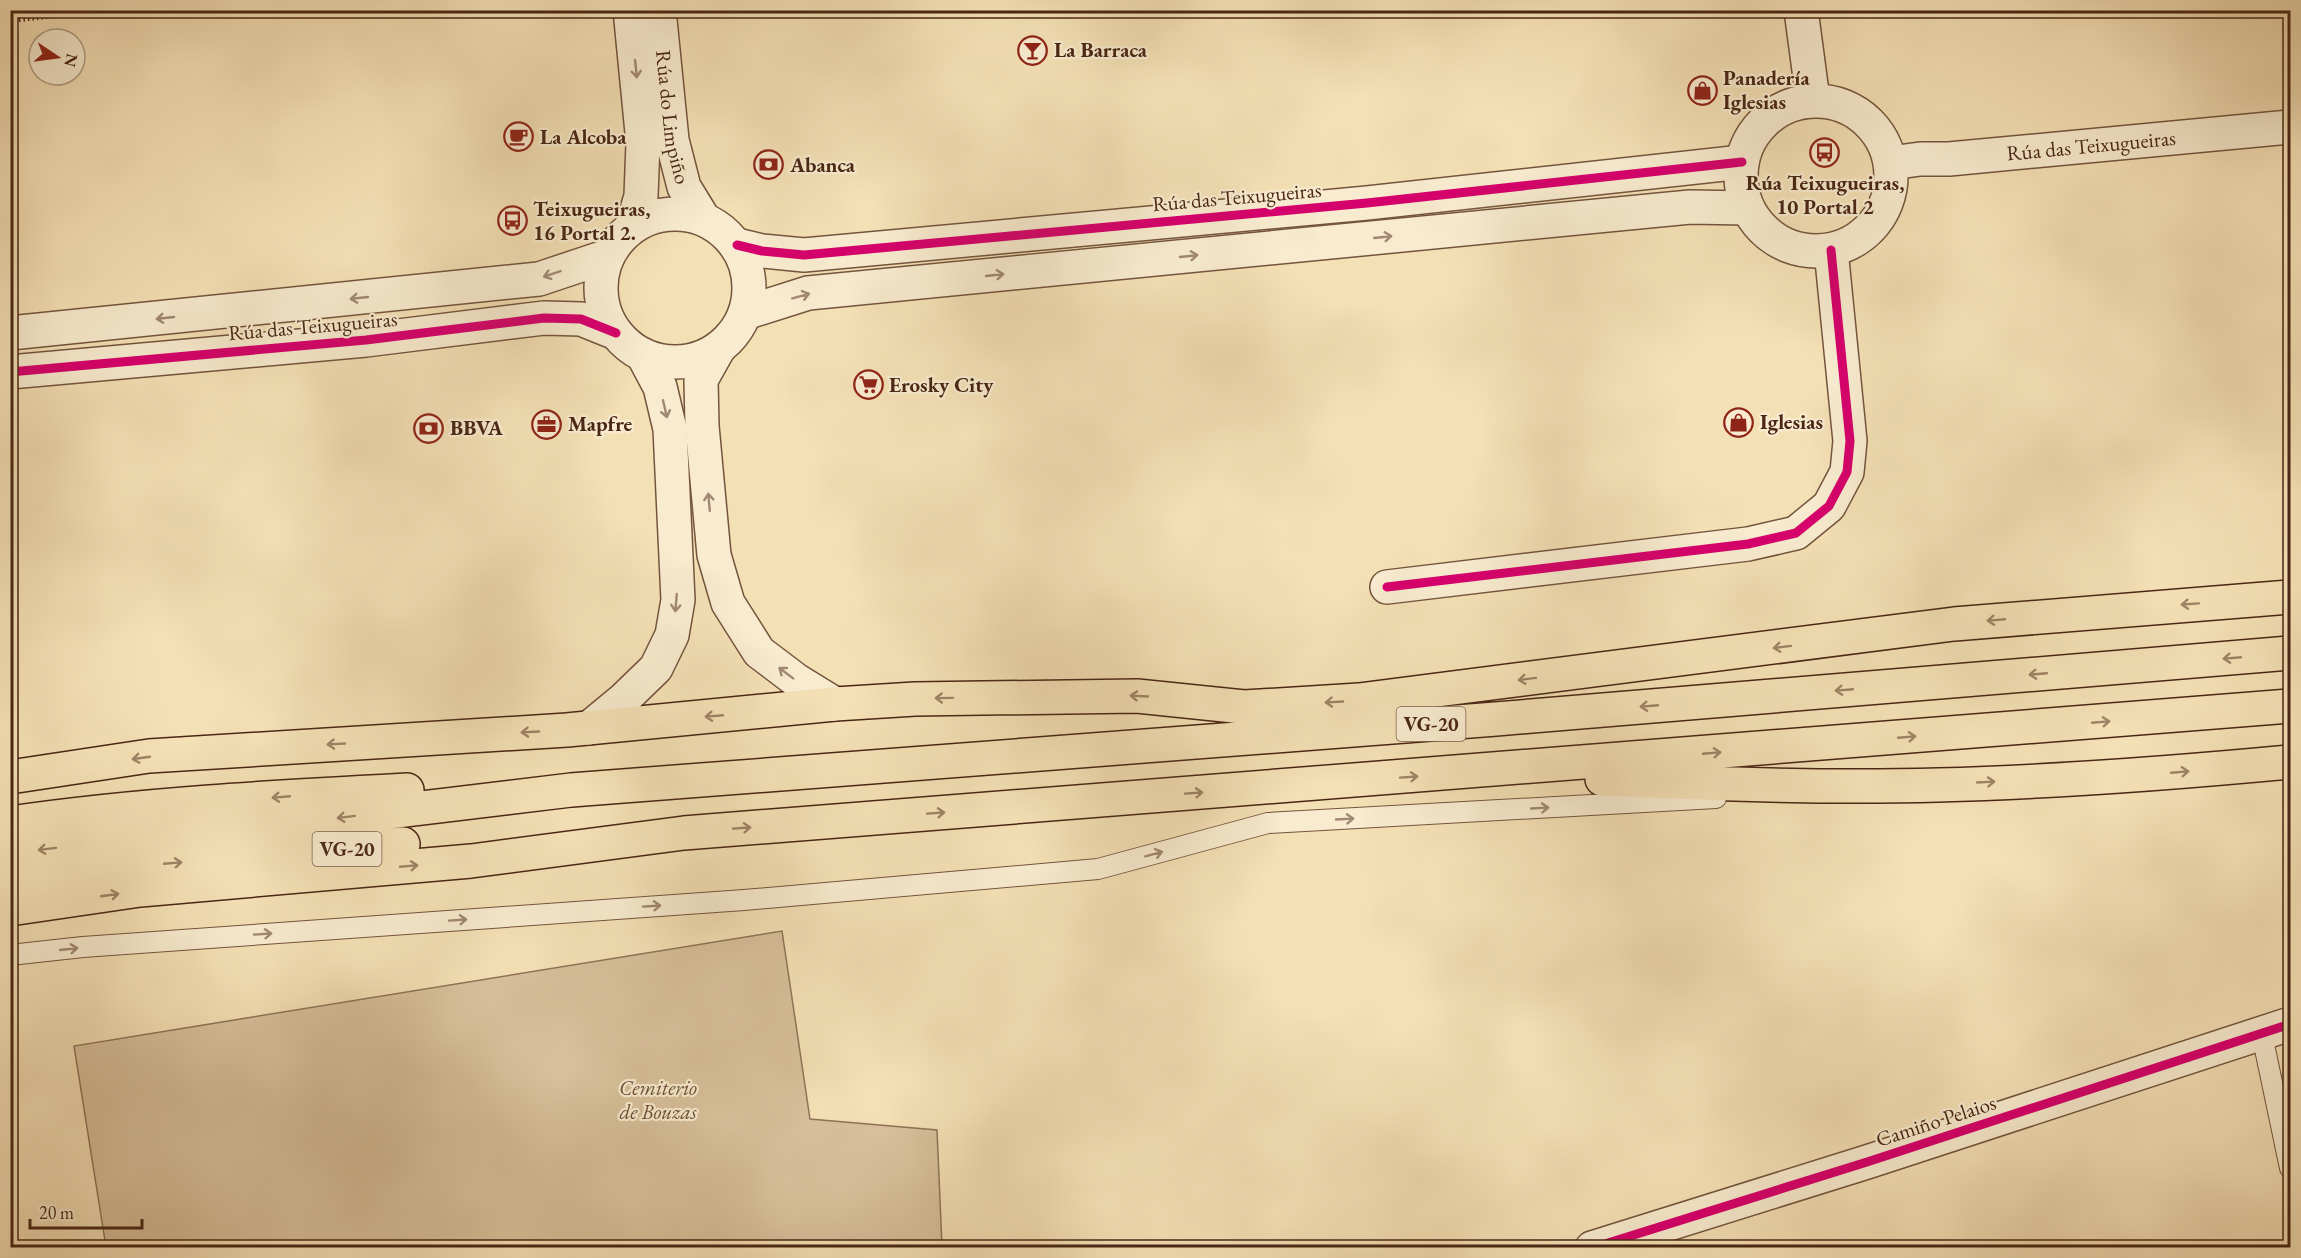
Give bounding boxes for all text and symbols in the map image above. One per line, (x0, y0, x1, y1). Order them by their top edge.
north arrow (27, 27, 87, 87)
bar icon: La Barraca (1017, 34, 1049, 66)
place label: La Barraca (1054, 36, 1148, 63)
street label: Rúa do Limpiño (650, 49, 697, 187)
text: N (59, 52, 83, 69)
one-way arrow (631, 58, 642, 78)
place label: Panadería Iglesias (1723, 64, 1810, 115)
shop icon: Panadería Iglesias (1686, 74, 1718, 106)
cafe icon: La Alcoba (503, 121, 535, 153)
place label: La Alcoba (540, 123, 627, 150)
street label: Rúa das Teixugueiras (2005, 124, 2177, 167)
bus stop icon: Rúa Teixugueiras, 10 Portal 2 (1809, 136, 1841, 168)
bank icon: Abanca (753, 149, 785, 181)
place label: Abanca (789, 151, 856, 178)
place label: Rúa Teixugueiras, 10 Portal 2 (1746, 169, 1904, 220)
street label: Rúa das Teixugueiras (1151, 176, 1323, 217)
place label: Teixugueiras, 16 Portal 2. (533, 195, 650, 246)
bus stop icon: Teixugueiras, 16 Portal 2. (496, 205, 528, 237)
one-way arrow (1373, 231, 1393, 242)
one-way arrow (1179, 250, 1199, 261)
one-way arrow (543, 269, 562, 280)
one-way arrow (985, 269, 1004, 280)
one-way arrow (791, 289, 810, 301)
one-way arrow (350, 292, 370, 303)
street label: Rúa das Teixugueiras (227, 305, 399, 346)
one-way arrow (156, 313, 176, 324)
supermarket icon: Erosky City (852, 369, 884, 401)
place label: Erosky City (889, 371, 994, 398)
one-way arrow (660, 399, 671, 418)
shop icon: Iglesias (1723, 406, 1755, 438)
office icon: Mapfre (531, 408, 563, 440)
place label: Iglesias (1760, 408, 1823, 435)
place label: Mapfre (568, 410, 633, 437)
bank icon: BBVA (413, 412, 445, 444)
place label: BBVA (450, 414, 504, 441)
one-way arrow (703, 493, 714, 513)
one-way arrow (670, 593, 681, 612)
one-way arrow (2181, 599, 2201, 610)
one-way arrow (1986, 615, 2006, 626)
one-way arrow (1772, 641, 1792, 652)
one-way arrow (2223, 653, 2243, 664)
one-way arrow (778, 666, 794, 679)
one-way arrow (2028, 669, 2048, 680)
one-way arrow (1518, 674, 1538, 685)
one-way arrow (1834, 685, 1854, 696)
one-way arrow (1130, 691, 1150, 702)
one-way arrow (935, 693, 955, 704)
one-way arrow (1324, 696, 1344, 707)
one-way arrow (1640, 701, 1660, 712)
road number: VG-20 (1396, 707, 1466, 741)
one-way arrow (705, 711, 725, 722)
one-way arrow (2090, 716, 2110, 727)
one-way arrow (521, 727, 541, 738)
one-way arrow (1896, 731, 1916, 742)
one-way arrow (326, 738, 346, 749)
one-way arrow (1702, 747, 1722, 758)
one-way arrow (132, 752, 152, 763)
one-way arrow (2170, 766, 2190, 777)
one-way arrow (1398, 771, 1418, 782)
one-way arrow (1975, 777, 1995, 788)
one-way arrow (1183, 787, 1203, 798)
one-way arrow (272, 792, 292, 803)
one-way arrow (1529, 802, 1549, 813)
one-way arrow (926, 807, 946, 818)
one-way arrow (336, 812, 356, 823)
one-way arrow (1335, 813, 1355, 824)
one-way arrow (731, 823, 751, 834)
road number: VG-20 (312, 832, 382, 866)
one-way arrow (38, 843, 58, 854)
one-way arrow (1144, 847, 1163, 859)
one-way arrow (163, 857, 183, 868)
one-way arrow (398, 860, 418, 871)
one-way arrow (100, 889, 119, 900)
one-way arrow (642, 901, 662, 912)
one-way arrow (447, 914, 467, 925)
one-way arrow (253, 928, 273, 939)
one-way arrow (58, 943, 78, 954)
park label: Cemiterio de Bouzas (619, 1074, 697, 1125)
street label: Camiño Pelaios (1872, 1088, 2000, 1153)
scale bar (30, 1192, 142, 1230)
text: 20 m (39, 1201, 74, 1224)

